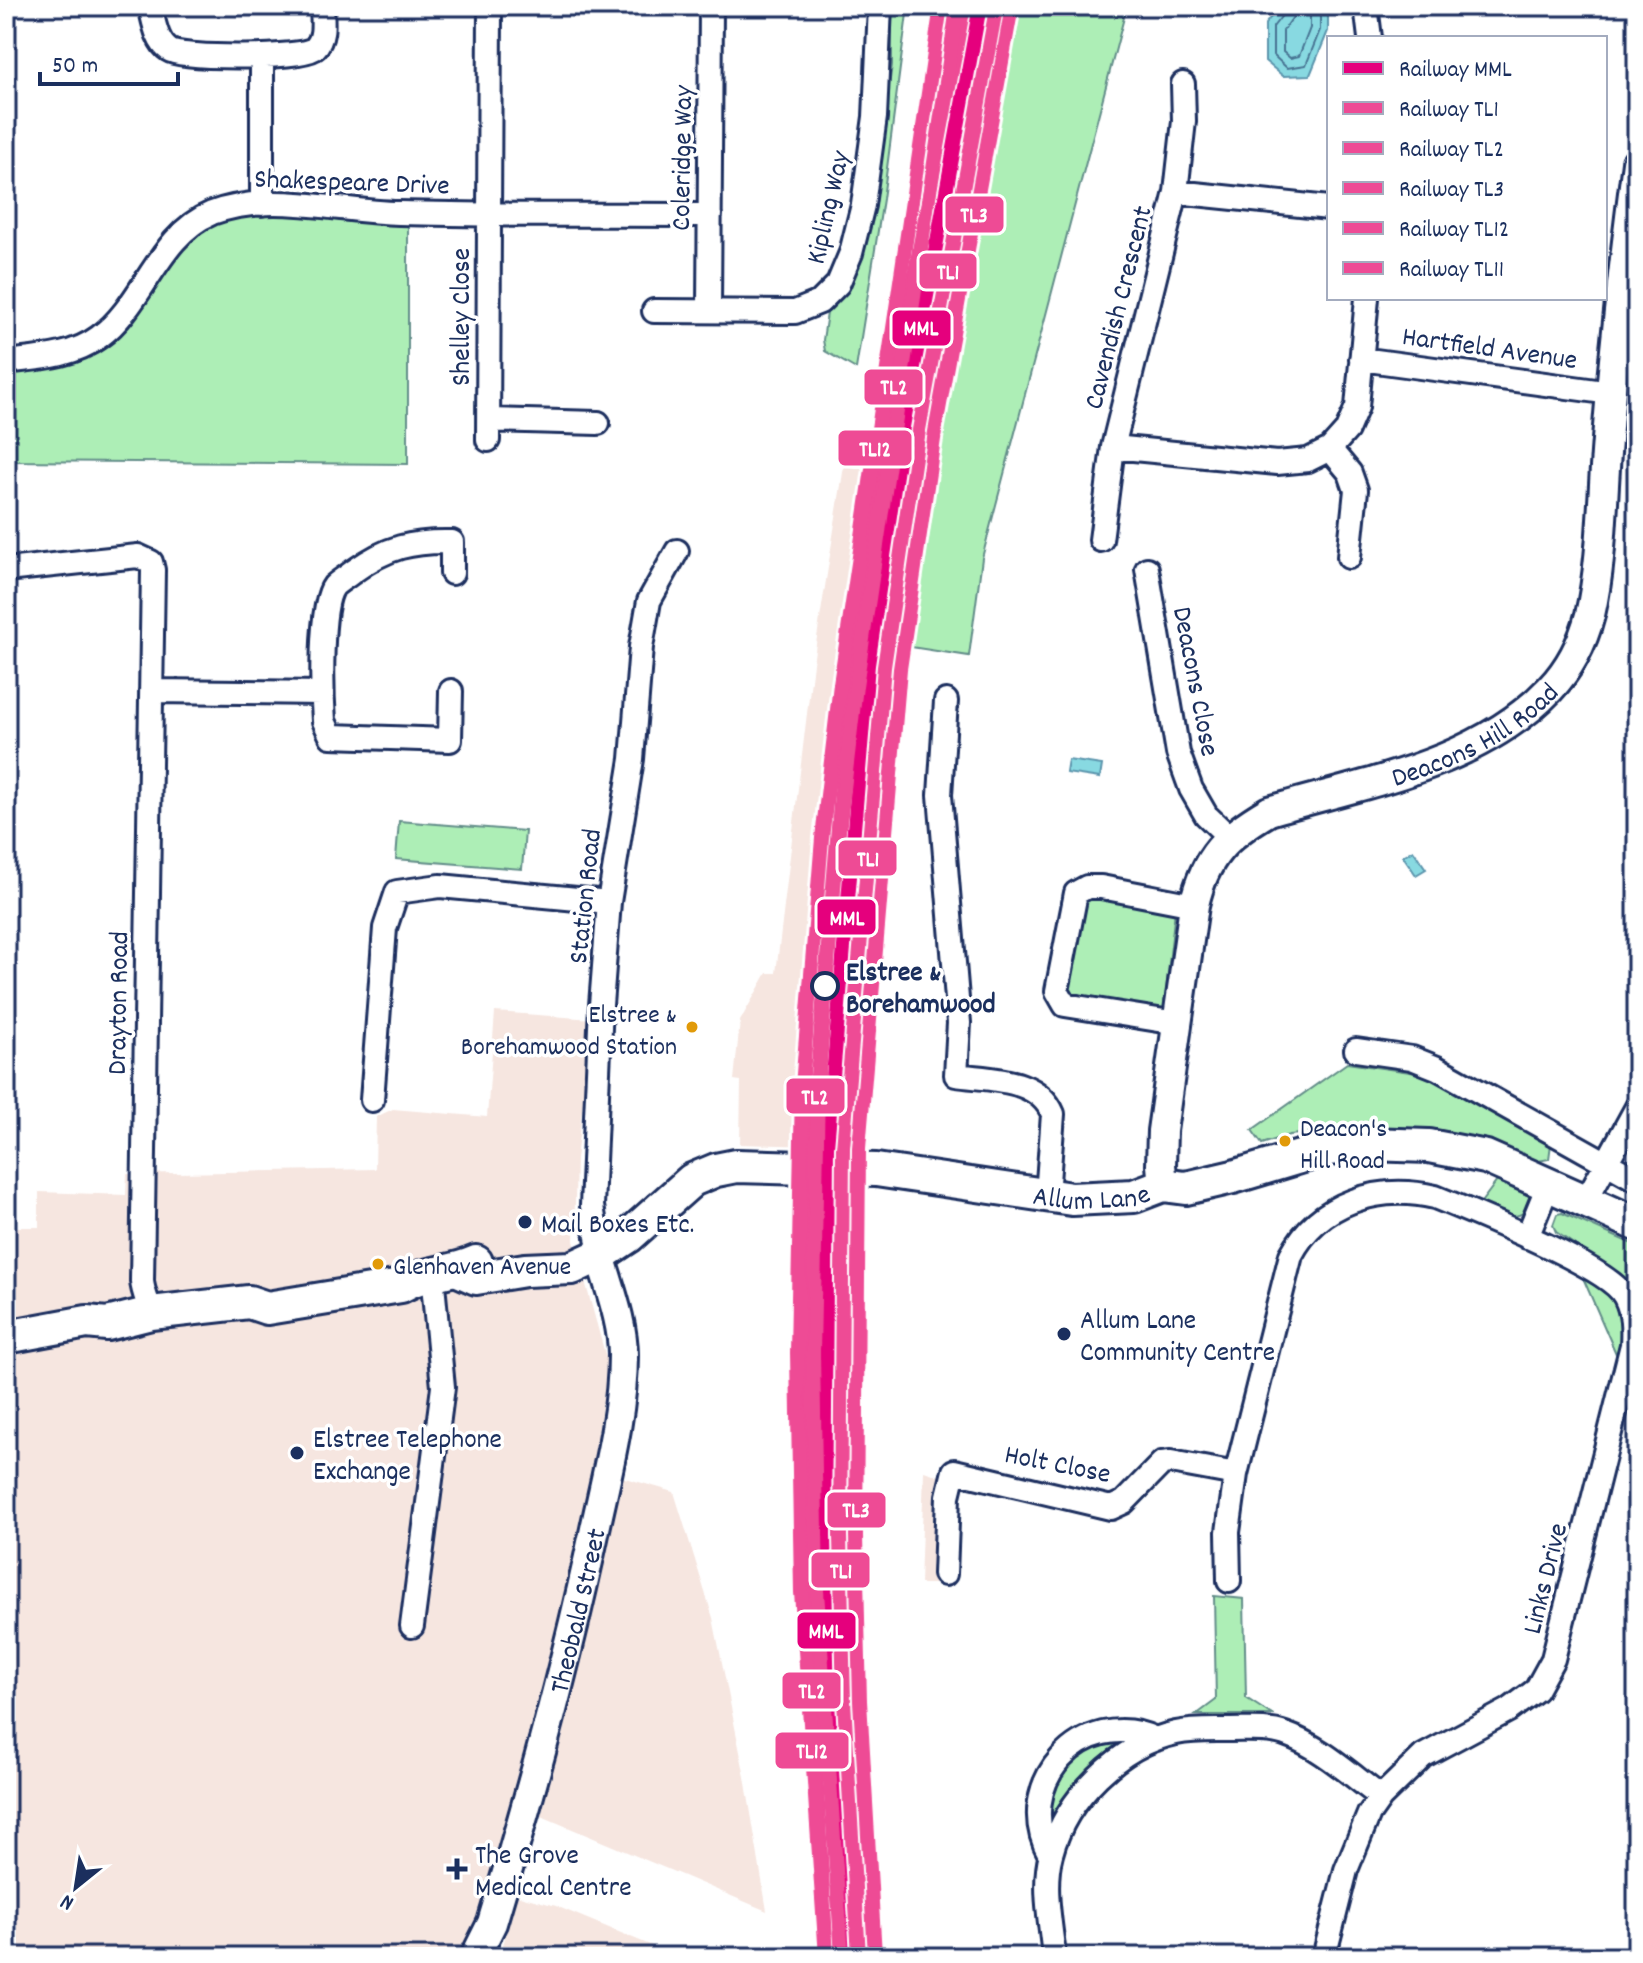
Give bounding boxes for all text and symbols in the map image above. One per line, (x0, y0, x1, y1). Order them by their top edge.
scale bar (40, 36, 178, 86)
legend (1327, 36, 1607, 300)
text: 50 m (52, 50, 98, 84)
text: Railway MML (1399, 54, 1512, 88)
street label: Coleridge Way (664, 84, 706, 231)
text: Railway TL1 (1399, 94, 1499, 128)
text: Railway TL2 (1399, 134, 1504, 168)
street label: Kipling Way (798, 147, 863, 269)
street label: Shakespeare Drive (254, 162, 450, 208)
text: Railway TL3 (1399, 174, 1504, 208)
line badge: TL3 (944, 195, 1005, 234)
text: TL3 (960, 202, 988, 233)
street label: Cavendish Crescent (1076, 202, 1165, 414)
text: Railway TL12 (1399, 214, 1509, 248)
street label: Shelley Close (444, 248, 484, 386)
line badge: TL1 (918, 252, 978, 290)
text: Railway TL11 (1399, 254, 1504, 288)
text: TL1 (937, 259, 959, 290)
line badge: MML (891, 309, 952, 347)
text: MML (904, 315, 939, 346)
street label: Hartfield Avenue (1399, 319, 1579, 383)
line badge: TL2 (863, 368, 924, 406)
text: TL2 (880, 374, 908, 405)
line badge: TL12 (837, 429, 913, 467)
text: TL12 (859, 436, 891, 467)
street label: Deacons Close (1159, 604, 1227, 760)
street label: Deacons Hill Road (1387, 676, 1570, 801)
street label: Station Road (561, 827, 615, 966)
line badge: TL1 (837, 839, 898, 877)
text: TL1 (857, 846, 879, 877)
line badge: MML (816, 898, 877, 936)
text: MML (830, 905, 865, 936)
street label: Drayton Road (100, 931, 142, 1075)
place label: Elstree & Borehamwood (846, 955, 996, 1027)
marker: Elstree & Borehamwood (811, 972, 839, 1000)
place label: Elstree & Borehamwood Station (461, 998, 677, 1067)
marker: Elstree & Borehamwood Station (684, 1019, 700, 1035)
line badge: TL2 (785, 1077, 846, 1115)
text: TL2 (801, 1084, 829, 1115)
place label: Deacon's Hill Road (1300, 1112, 1387, 1181)
marker: Deacon's Hill Road (1277, 1133, 1293, 1149)
street label: Allum Lane (1030, 1177, 1157, 1224)
place label: Mail Boxes Etc. (541, 1207, 694, 1247)
marker: Mail Boxes Etc. (516, 1213, 534, 1231)
place label: Glenhaven Avenue (393, 1250, 571, 1287)
marker: Glenhaven Avenue (370, 1256, 386, 1272)
place label: Allum Lane Community Centre (1080, 1303, 1275, 1375)
marker: Allum Lane Community Centre (1055, 1325, 1073, 1343)
place label: Elstree Telephone Exchange (313, 1422, 502, 1494)
street label: Holt Close (1001, 1437, 1114, 1497)
marker: Elstree Telephone Exchange (288, 1444, 306, 1462)
line badge: TL3 (826, 1491, 887, 1529)
text: TL3 (842, 1497, 870, 1528)
street label: Links Drive (1515, 1519, 1581, 1639)
street label: Theobald Street (542, 1525, 620, 1698)
line badge: TL1 (810, 1551, 871, 1589)
text: TL1 (830, 1558, 852, 1589)
line badge: MML (796, 1611, 857, 1650)
text: MML (809, 1618, 844, 1649)
line badge: TL2 (781, 1671, 842, 1710)
text: TL2 (798, 1678, 826, 1709)
line badge: TL12 (774, 1731, 850, 1770)
text: TL12 (796, 1738, 828, 1769)
place label: The Grove Medical Centre (475, 1838, 632, 1910)
north arrow (36, 1847, 116, 1927)
marker: The Grove Medical Centre (446, 1858, 468, 1880)
text: N (55, 1885, 80, 1917)

